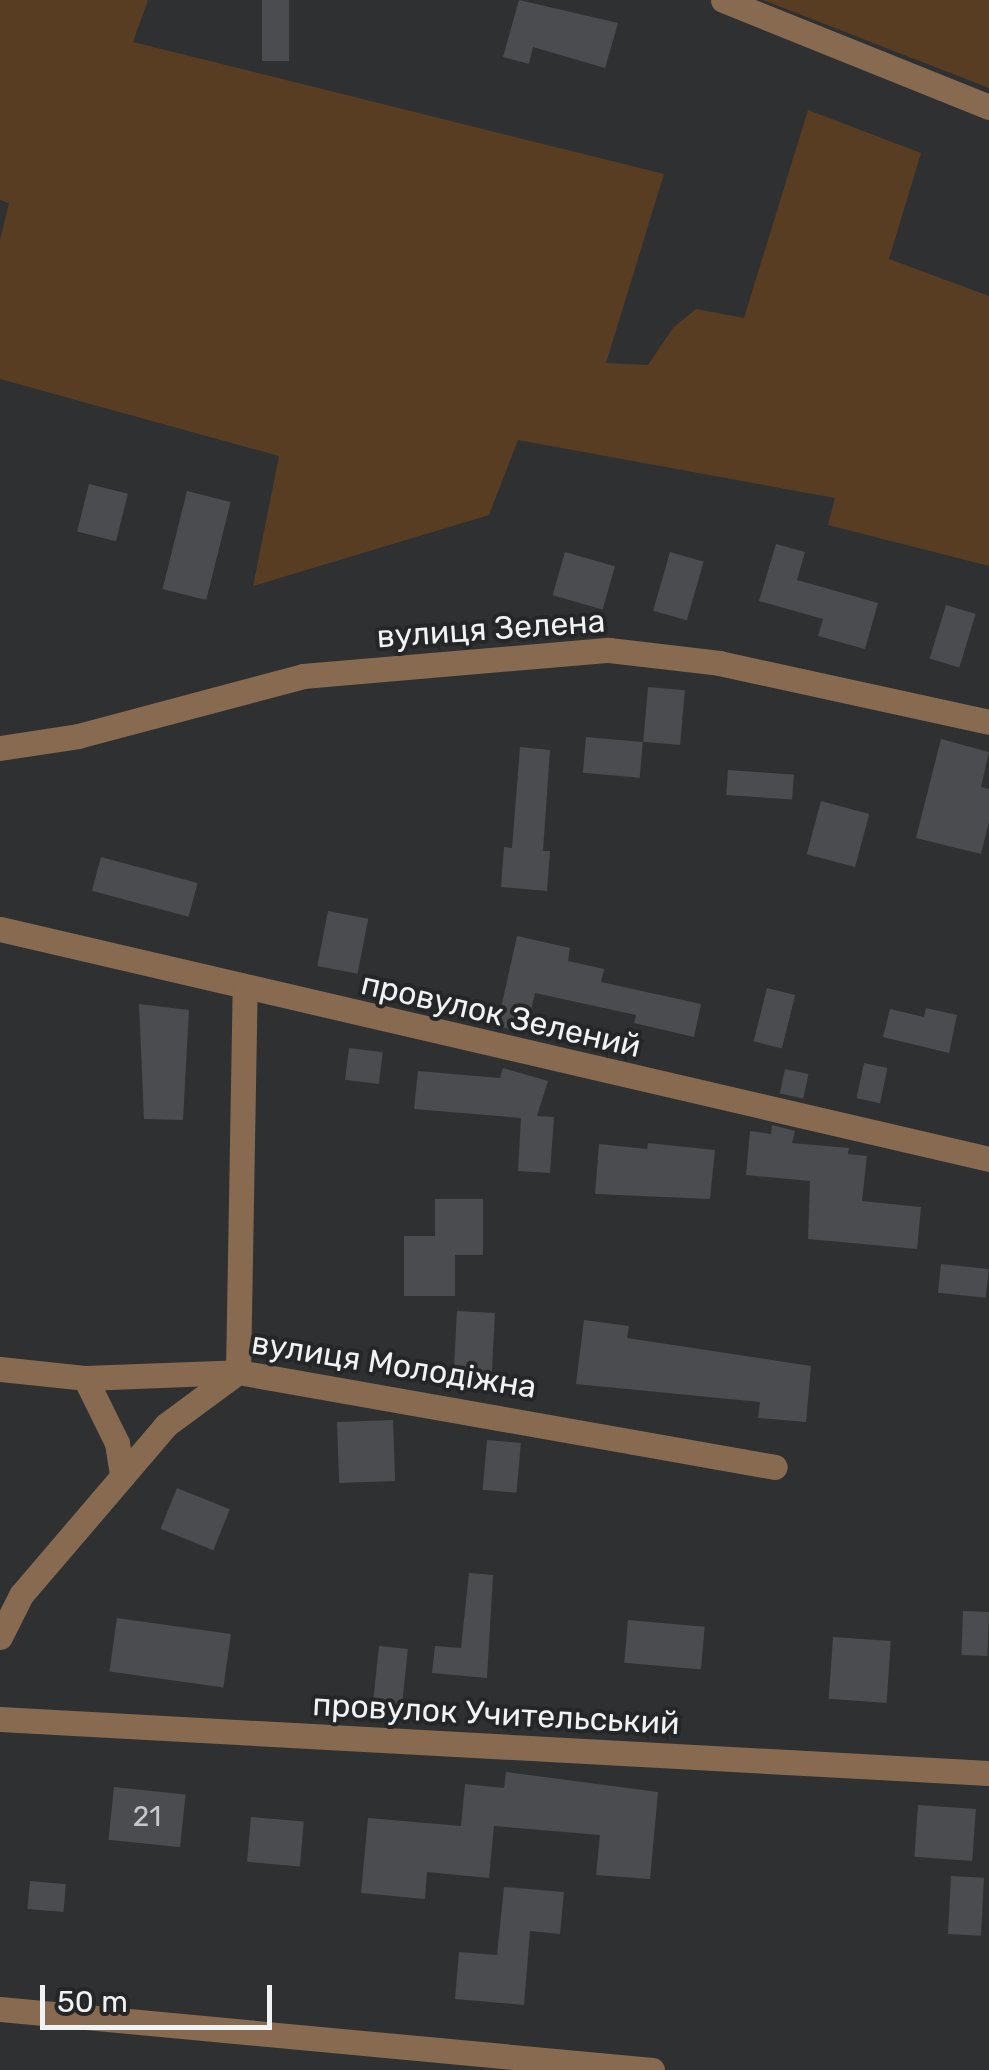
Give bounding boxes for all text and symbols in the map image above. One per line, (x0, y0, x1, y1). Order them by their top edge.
street label: вулиця Зелена (375, 602, 607, 656)
street label: провулок Зелений (358, 964, 644, 1066)
street label: вулиця Молодіжна (249, 1324, 539, 1406)
street label: провулок Учительський (312, 1685, 680, 1743)
house number: 21 (133, 1800, 161, 1834)
scale bar (45, 1965, 278, 2027)
text: 50 m (57, 1984, 128, 2020)

